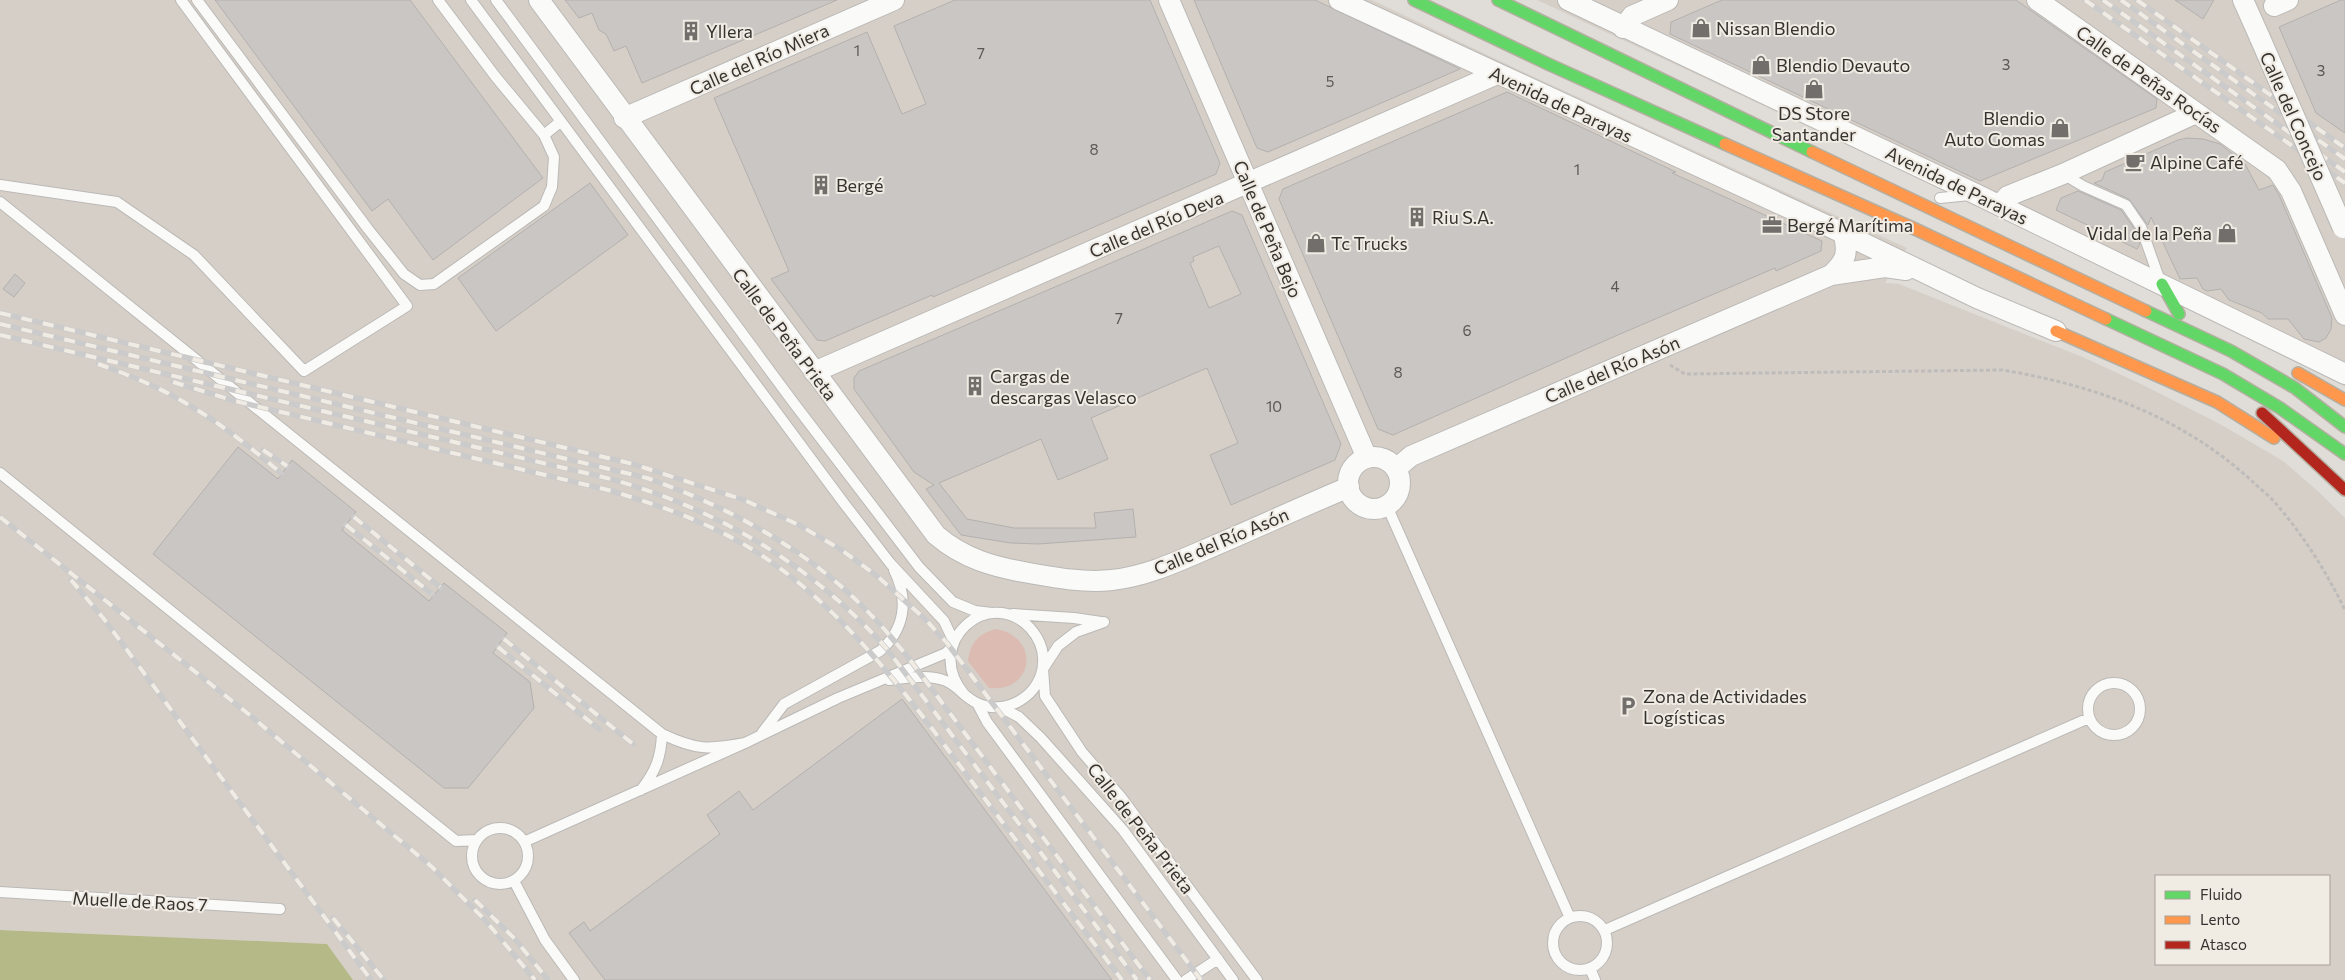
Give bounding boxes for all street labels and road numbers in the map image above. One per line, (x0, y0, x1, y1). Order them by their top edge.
street label: Calle del Río Miera (686, 18, 832, 100)
street label: Calle de Peñas Rocías (2072, 21, 2226, 137)
street label: Calle del Concejo (2256, 48, 2332, 184)
street label: Avenida de Parayas (1486, 61, 1636, 147)
street label: Avenida de Parayas (1882, 141, 2032, 229)
street label: Calle de Peña Bejo (1229, 157, 1307, 301)
street label: Calle del Río Deva (1086, 186, 1226, 262)
street label: Calle de Peña Prieta (728, 263, 842, 405)
street label: Calle del Río Asón (1541, 331, 1683, 407)
street label: Calle del Río Asón (1150, 503, 1292, 579)
street label: Calle de Peña Prieta (1083, 758, 1199, 898)
street label: Muelle de Raos 7 (72, 886, 208, 916)

